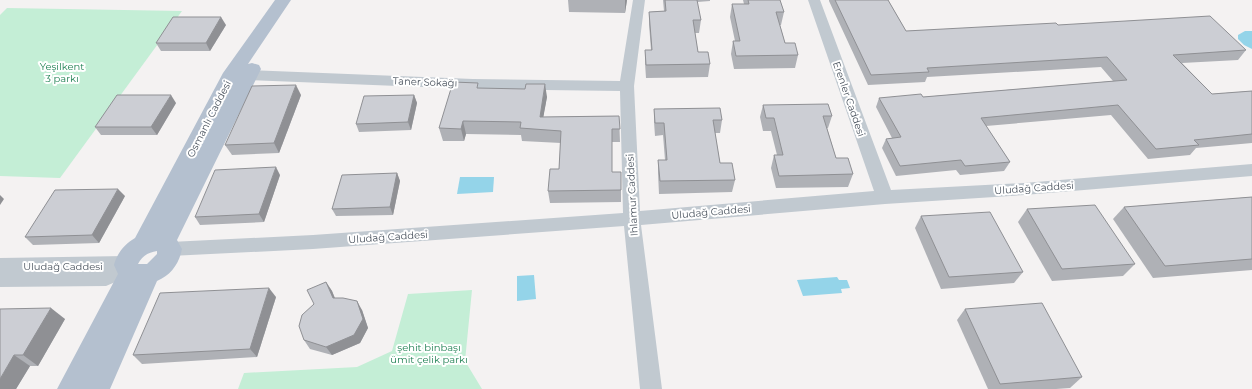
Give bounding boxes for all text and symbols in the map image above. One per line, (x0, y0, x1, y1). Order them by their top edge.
park label: Yeşilkent 3 parkı (40, 60, 84, 85)
street label: Erenler Caddesi (830, 60, 868, 138)
street label: Taner Sokağı (393, 74, 457, 90)
street label: Osmanlı Caddesi (184, 78, 234, 160)
street label: Ihlamur Caddesi (623, 154, 641, 236)
street label: Uludağ Caddesi (994, 179, 1074, 197)
street label: Uludağ Caddesi (671, 202, 751, 222)
street label: Uludağ Caddesi (348, 228, 428, 246)
street label: Uludağ Caddesi (23, 260, 103, 273)
park label: şehit binbaşı ümit çelik parkı (390, 341, 468, 366)

